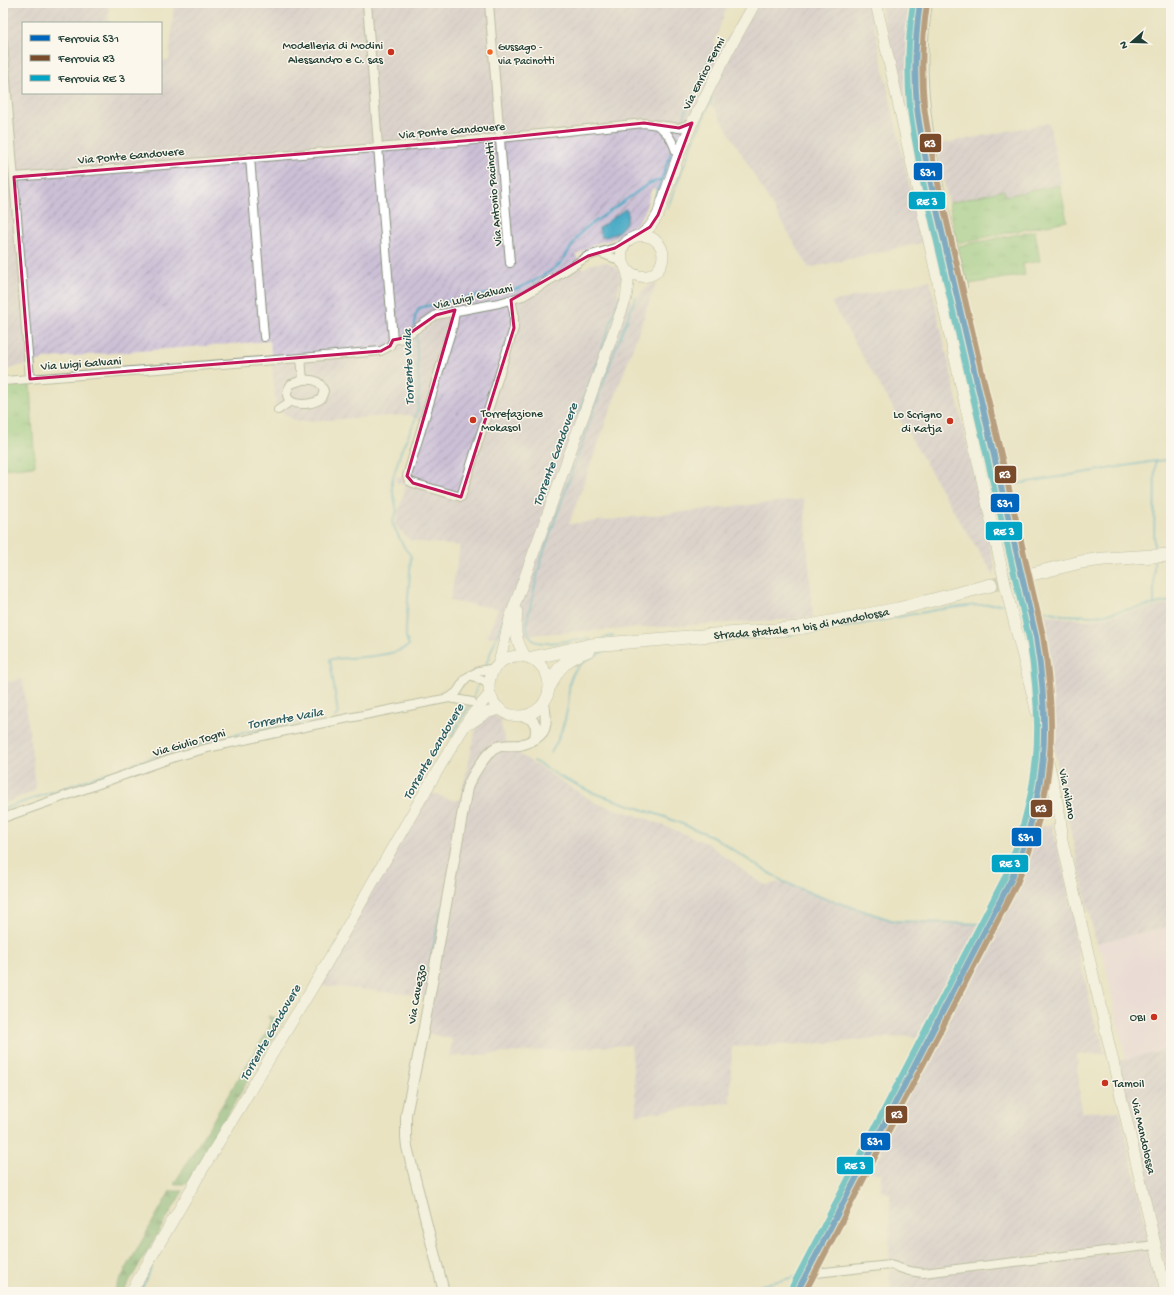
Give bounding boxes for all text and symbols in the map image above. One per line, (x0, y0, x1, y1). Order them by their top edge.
legend (22, 22, 162, 94)
north arrow (1112, 22, 1152, 62)
text: Ferrovia S31 (57, 33, 119, 47)
street label: Via Enrico Fermi (680, 35, 729, 113)
text: N (1118, 39, 1131, 50)
place label: Modelleria di Modini Alessandro e C. sas (282, 40, 384, 68)
place label: Gussago - via Pacinotti (498, 42, 555, 68)
marker: Modelleria di Modini Alessandro e C. sas (386, 47, 396, 57)
marker: Gussago - via Pacinotti (485, 47, 495, 57)
text: Ferrovia R3 (57, 53, 115, 67)
text: Ferrovia RE 3 (57, 73, 125, 87)
street label: Via Ponte Gandovere (398, 120, 507, 144)
line badge: R3 (919, 133, 942, 153)
text: R3 (923, 139, 936, 151)
street label: Via Antonio Pacinotti (483, 141, 507, 247)
street label: Via Ponte Gandovere (77, 145, 186, 169)
line badge: S31 (913, 162, 943, 181)
text: S31 (920, 168, 936, 180)
line badge: RE 3 (908, 191, 946, 210)
text: RE 3 (916, 197, 938, 209)
street label: Via Luigi Galvani (432, 282, 515, 314)
water label: Torrente Vaila (401, 328, 418, 405)
street label: Via Luigi Galvani (39, 355, 122, 375)
water label: Torrente Gandovere (531, 400, 582, 508)
place label: Torrefazione Mokasol (480, 408, 544, 436)
place label: Lo Scrigno di Katja (893, 409, 942, 437)
marker: Torrefazione Mokasol (468, 415, 478, 425)
marker: Lo Scrigno di Katja (945, 416, 955, 426)
line badge: R3 (994, 465, 1017, 484)
text: R3 (998, 470, 1011, 482)
line badge: S31 (990, 493, 1020, 513)
text: S31 (997, 499, 1013, 511)
line badge: RE 3 (985, 521, 1023, 541)
text: RE 3 (993, 527, 1015, 539)
street label: Strada statale 11 bis di Mandolossa (713, 606, 891, 644)
water label: Torrente Gandovere (401, 700, 468, 803)
water label: Torrente Vaila (247, 705, 325, 733)
street label: Via Giulio Togni (151, 727, 228, 761)
street label: Via Milano (1054, 767, 1078, 821)
line badge: R3 (1030, 799, 1053, 818)
text: R3 (1034, 804, 1047, 816)
line badge: S31 (1011, 827, 1042, 847)
text: S31 (1018, 833, 1034, 845)
line badge: RE 3 (991, 854, 1029, 873)
text: RE 3 (999, 859, 1021, 871)
street label: Via Cavezzo (406, 963, 430, 1026)
water label: Torrente Gandovere (238, 981, 305, 1084)
place label: OBI (1130, 1012, 1146, 1026)
marker: OBI (1149, 1012, 1159, 1022)
marker: Tamoil (1100, 1078, 1110, 1088)
place label: Tamoil (1112, 1078, 1145, 1092)
street label: Via Mandolossa (1126, 1096, 1158, 1176)
line badge: R3 (885, 1105, 908, 1124)
text: R3 (890, 1110, 903, 1122)
line badge: S31 (860, 1132, 891, 1151)
text: S31 (867, 1137, 883, 1149)
line badge: RE 3 (836, 1156, 874, 1175)
text: RE 3 (844, 1161, 866, 1173)

